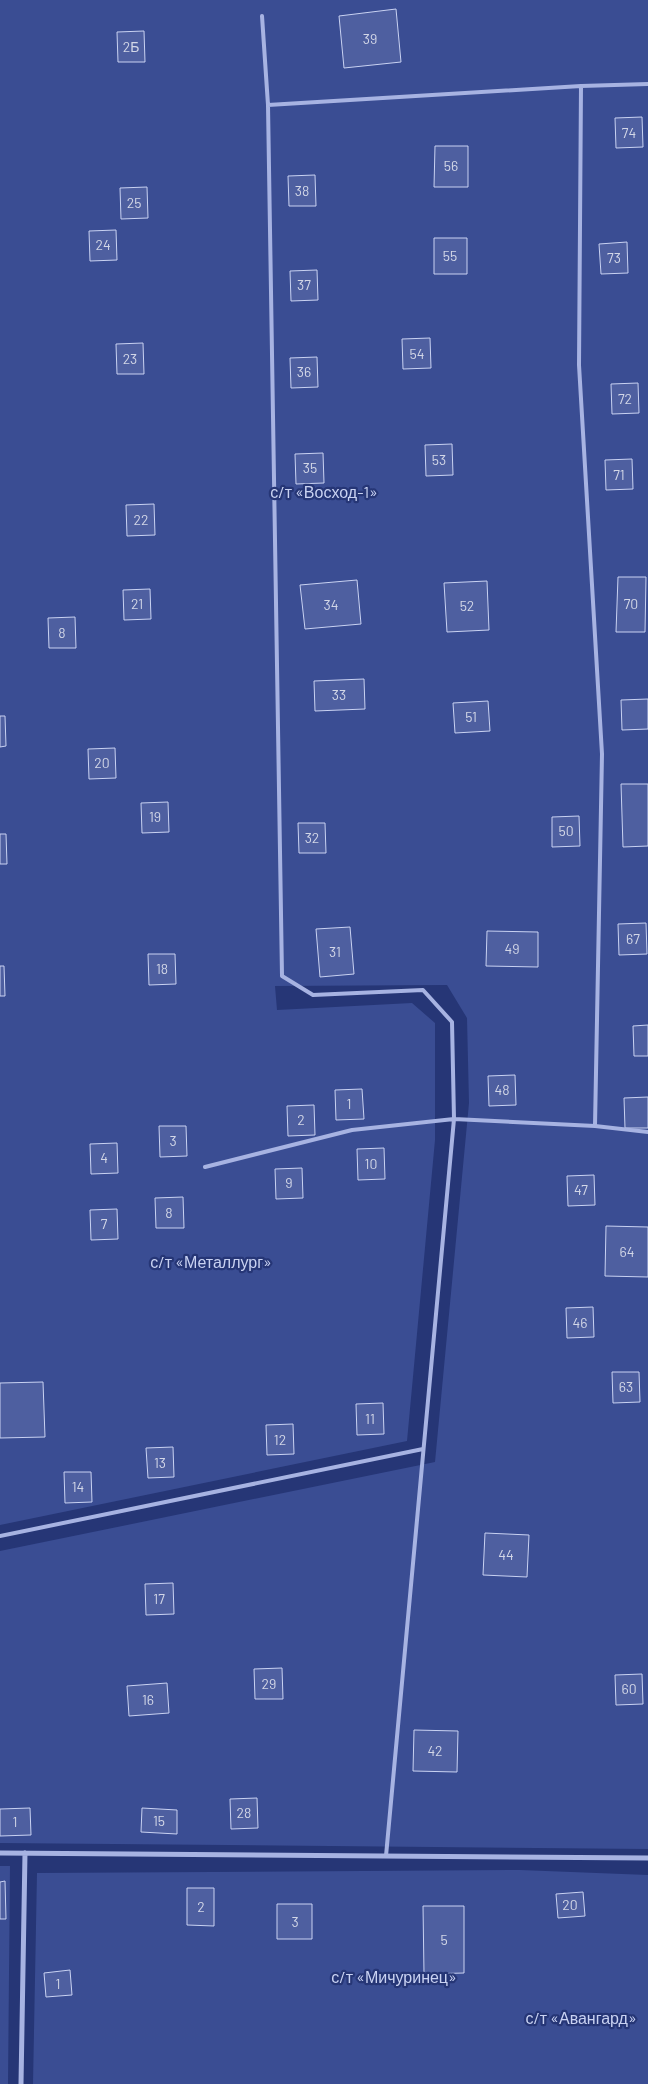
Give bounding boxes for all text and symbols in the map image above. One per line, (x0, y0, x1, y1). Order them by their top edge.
house number: 39 (363, 30, 377, 47)
house number: 2Б (123, 38, 139, 55)
house number: 74 (622, 124, 636, 141)
house number: 56 (444, 157, 458, 174)
house number: 38 (295, 182, 309, 199)
house number: 25 (127, 194, 141, 211)
house number: 24 (95, 236, 111, 253)
house number: 55 (443, 247, 457, 264)
house number: 73 (607, 249, 621, 266)
house number: 37 (297, 276, 311, 293)
house number: 54 (410, 345, 424, 362)
house number: 23 (123, 350, 137, 367)
house number: 36 (297, 363, 311, 380)
house number: 72 (618, 390, 632, 407)
house number: 53 (432, 451, 446, 468)
house number: 35 (303, 459, 317, 476)
house number: 71 (613, 466, 625, 483)
park label: с/т «Восход-1» (270, 482, 378, 501)
house number: 22 (133, 511, 149, 528)
house number: 21 (131, 595, 143, 612)
house number: 70 (624, 595, 638, 612)
house number: 34 (324, 596, 338, 613)
house number: 52 (460, 597, 474, 614)
house number: 8 (58, 624, 66, 641)
house number: 33 (332, 686, 346, 703)
house number: 51 (465, 708, 477, 725)
house number: 20 (94, 754, 110, 771)
house number: 19 (149, 808, 161, 825)
house number: 50 (558, 822, 574, 839)
house number: 32 (305, 829, 319, 846)
house number: 67 (626, 930, 640, 947)
house number: 49 (504, 940, 520, 957)
house number: 31 (329, 943, 341, 960)
house number: 18 (156, 960, 168, 977)
house number: 48 (494, 1081, 510, 1098)
house number: 1 (347, 1095, 351, 1112)
house number: 2 (297, 1111, 305, 1128)
house number: 3 (169, 1132, 177, 1149)
house number: 4 (100, 1149, 108, 1166)
house number: 10 (365, 1155, 377, 1172)
house number: 9 (285, 1174, 293, 1191)
house number: 47 (574, 1181, 588, 1198)
house number: 8 (165, 1204, 173, 1221)
house number: 7 (101, 1215, 108, 1232)
house number: 64 (620, 1243, 634, 1260)
park label: с/т «Металлург» (150, 1252, 272, 1271)
house number: 46 (573, 1314, 587, 1331)
house number: 63 (619, 1378, 633, 1395)
house number: 11 (365, 1410, 375, 1427)
house number: 12 (274, 1431, 286, 1448)
house number: 13 (154, 1454, 166, 1471)
house number: 14 (72, 1478, 84, 1495)
house number: 44 (498, 1546, 514, 1563)
house number: 17 (153, 1590, 165, 1607)
house number: 29 (262, 1675, 276, 1692)
house number: 60 (621, 1680, 637, 1697)
house number: 16 (142, 1691, 154, 1708)
house number: 42 (427, 1742, 443, 1759)
house number: 28 (237, 1804, 251, 1821)
house number: 15 (153, 1812, 165, 1829)
house number: 1 (13, 1813, 17, 1830)
house number: 20 (562, 1896, 578, 1913)
house number: 2 (197, 1898, 205, 1915)
house number: 3 (291, 1913, 299, 1930)
house number: 5 (440, 1931, 448, 1948)
park label: с/т «Мичуринец» (331, 1967, 457, 1986)
house number: 1 (56, 1975, 60, 1992)
park label: с/т «Авангард» (525, 2008, 637, 2027)

